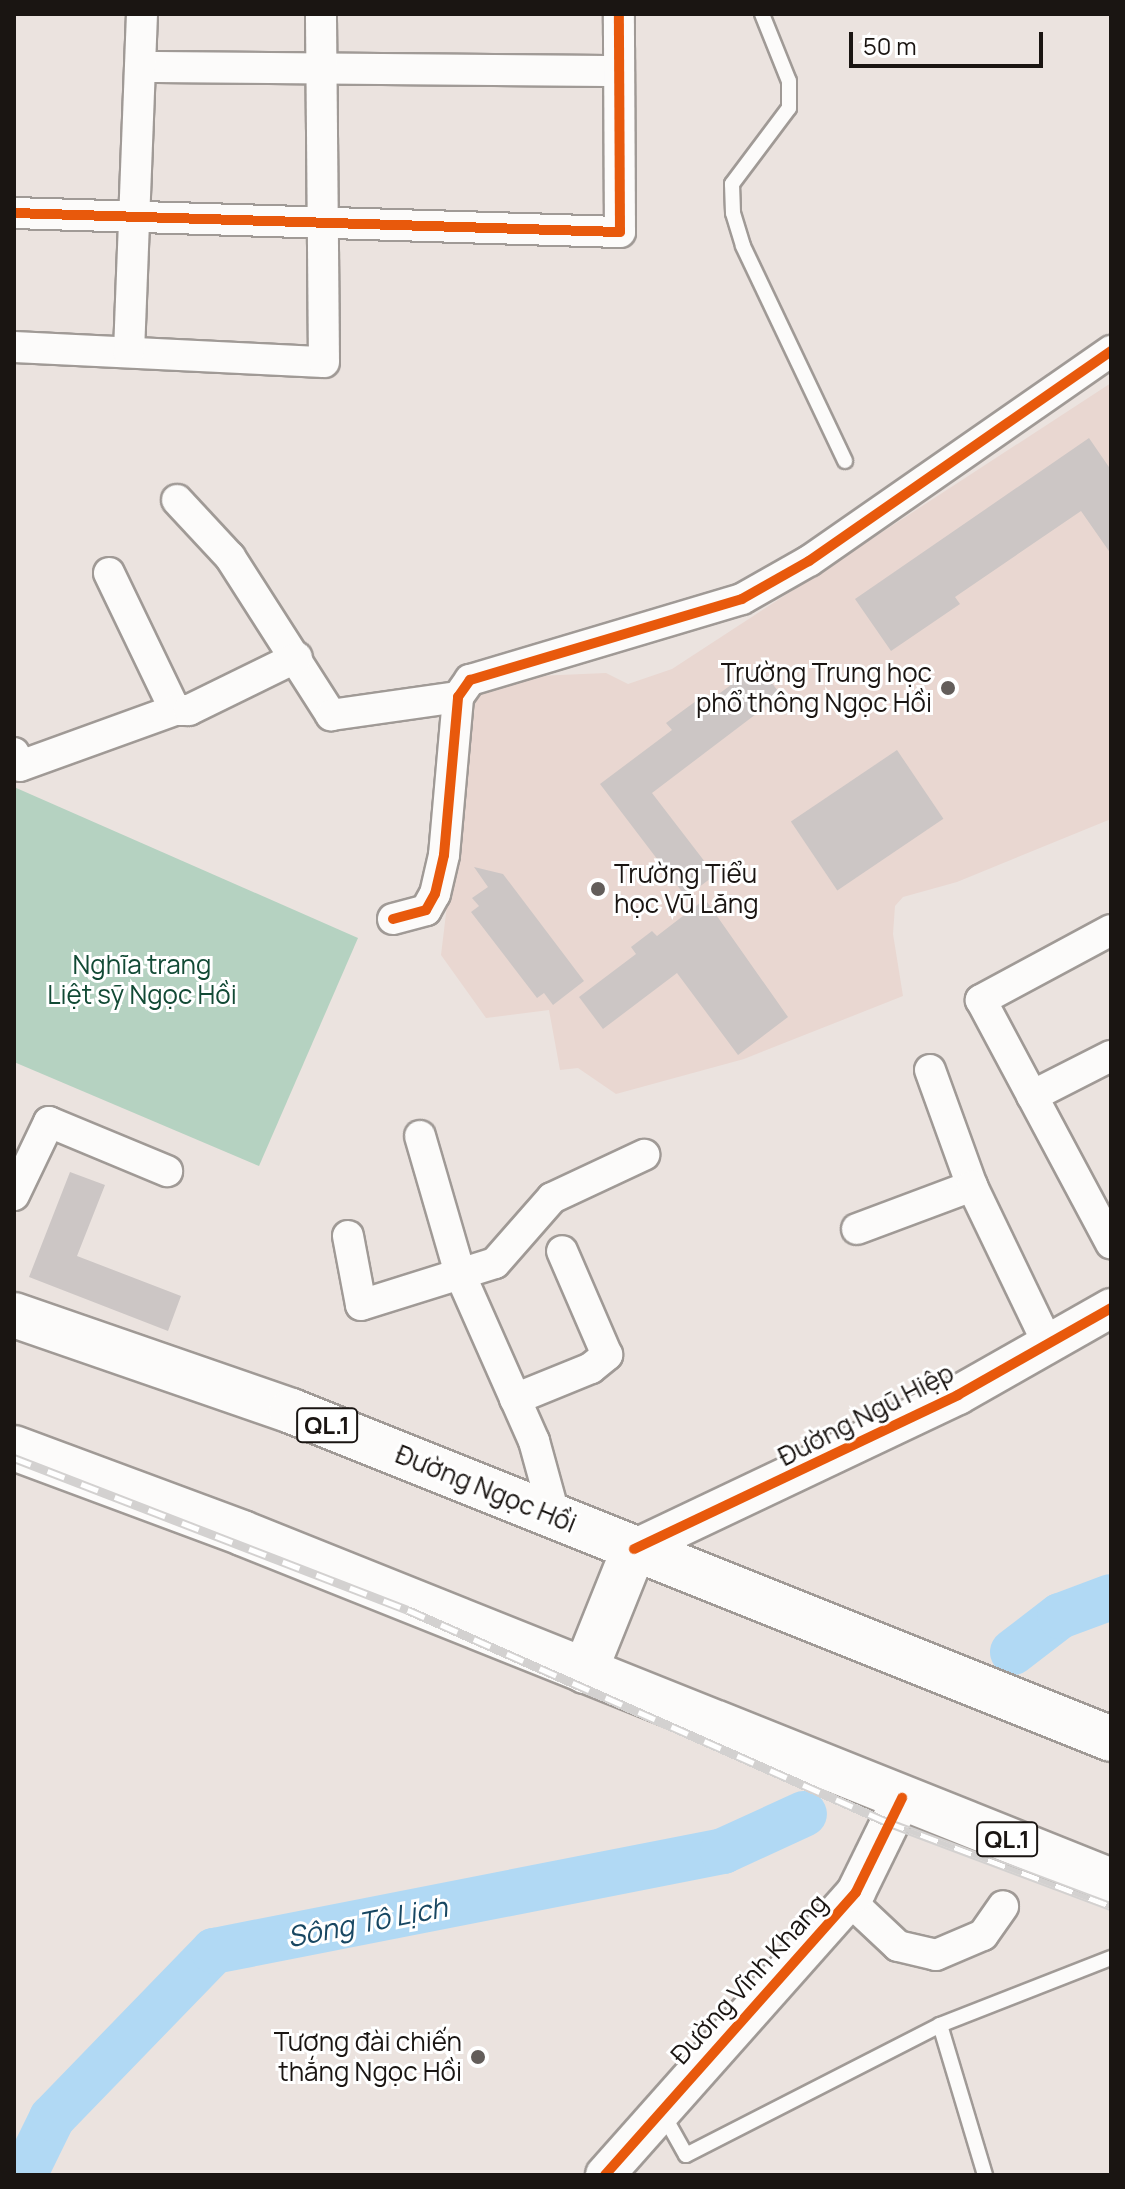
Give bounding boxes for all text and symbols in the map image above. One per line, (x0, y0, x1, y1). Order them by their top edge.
scale bar (853, 16, 1047, 66)
text: 50 m (863, 29, 917, 62)
place label: Trường Trung học phổ thông Ngọc Hồi (696, 657, 932, 718)
marker: Trường Trung học phổ thông Ngọc Hồi (939, 679, 957, 697)
place label: Trường Tiểu học Vũ Lăng (614, 858, 759, 920)
marker: Trường Tiểu học Vũ Lăng (589, 880, 607, 898)
park label: Nghĩa trang Liệt sỹ Ngọc Hồi (47, 949, 237, 1010)
street label: Đường Ngũ Hiệp (773, 1357, 959, 1473)
road number: QL.1 (295, 1405, 359, 1445)
street label: Đường Ngọc Hồi (391, 1439, 581, 1539)
road number: QL.1 (975, 1819, 1039, 1859)
street label: Đường Vĩnh Khang (664, 1888, 834, 2070)
water label: Sông Tô Lịch (284, 1889, 450, 1953)
place label: Tượng đài chiến thắng Ngọc Hồi (274, 2026, 462, 2088)
marker: Tượng đài chiến thắng Ngọc Hồi (469, 2048, 487, 2066)

